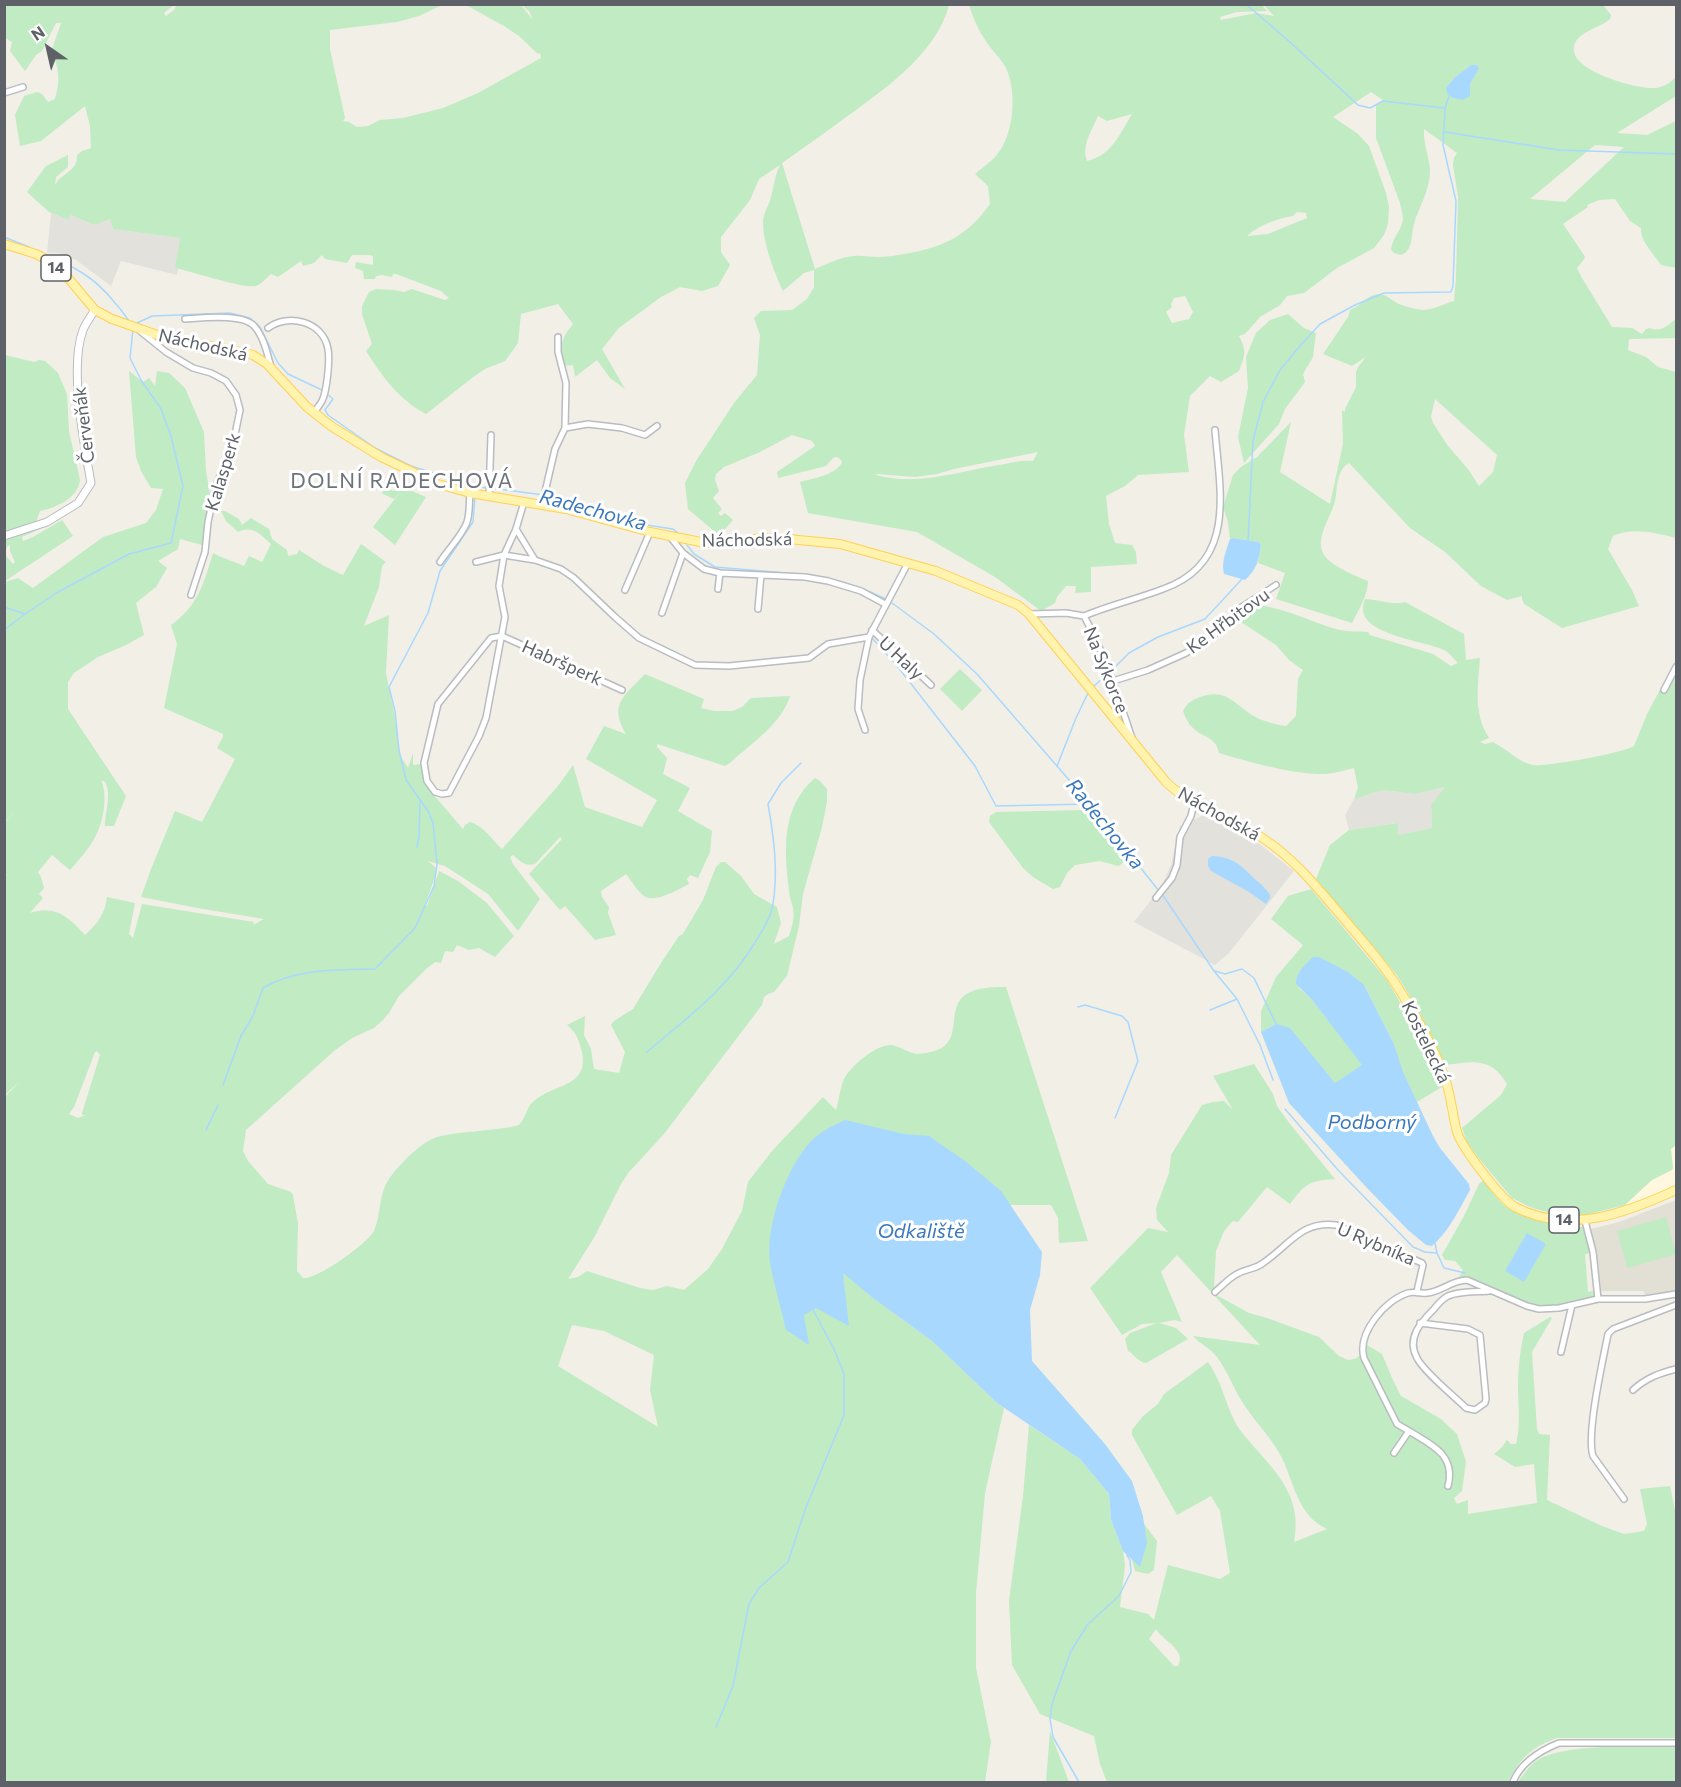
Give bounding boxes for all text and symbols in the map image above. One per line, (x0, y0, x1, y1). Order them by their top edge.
north arrow (18, 18, 78, 78)
text: N (27, 21, 48, 44)
road number: 14 (41, 255, 71, 281)
street label: Náchodská (156, 324, 250, 366)
street label: Červeňák (69, 386, 99, 464)
street label: Kalasperk (201, 430, 245, 514)
district label: DOLNÍ RADECHOVÁ (290, 468, 514, 494)
water label: Radechovka (537, 484, 649, 536)
street label: Náchodská (702, 528, 792, 552)
street label: Ke Hřbitovu (1182, 584, 1274, 658)
street label: Na Sýkorce (1079, 624, 1133, 716)
street label: U Haly (874, 632, 928, 684)
street label: Habršperk (518, 636, 606, 690)
water label: Radechovka (1061, 774, 1149, 874)
street label: Náchodská (1174, 783, 1264, 845)
street label: Kostelecká (1397, 997, 1455, 1087)
water label: Podborný (1328, 1110, 1416, 1134)
road number: 14 (1549, 1207, 1579, 1233)
street label: U Rybníka (1334, 1218, 1418, 1270)
water label: Odkaliště (877, 1219, 965, 1243)

